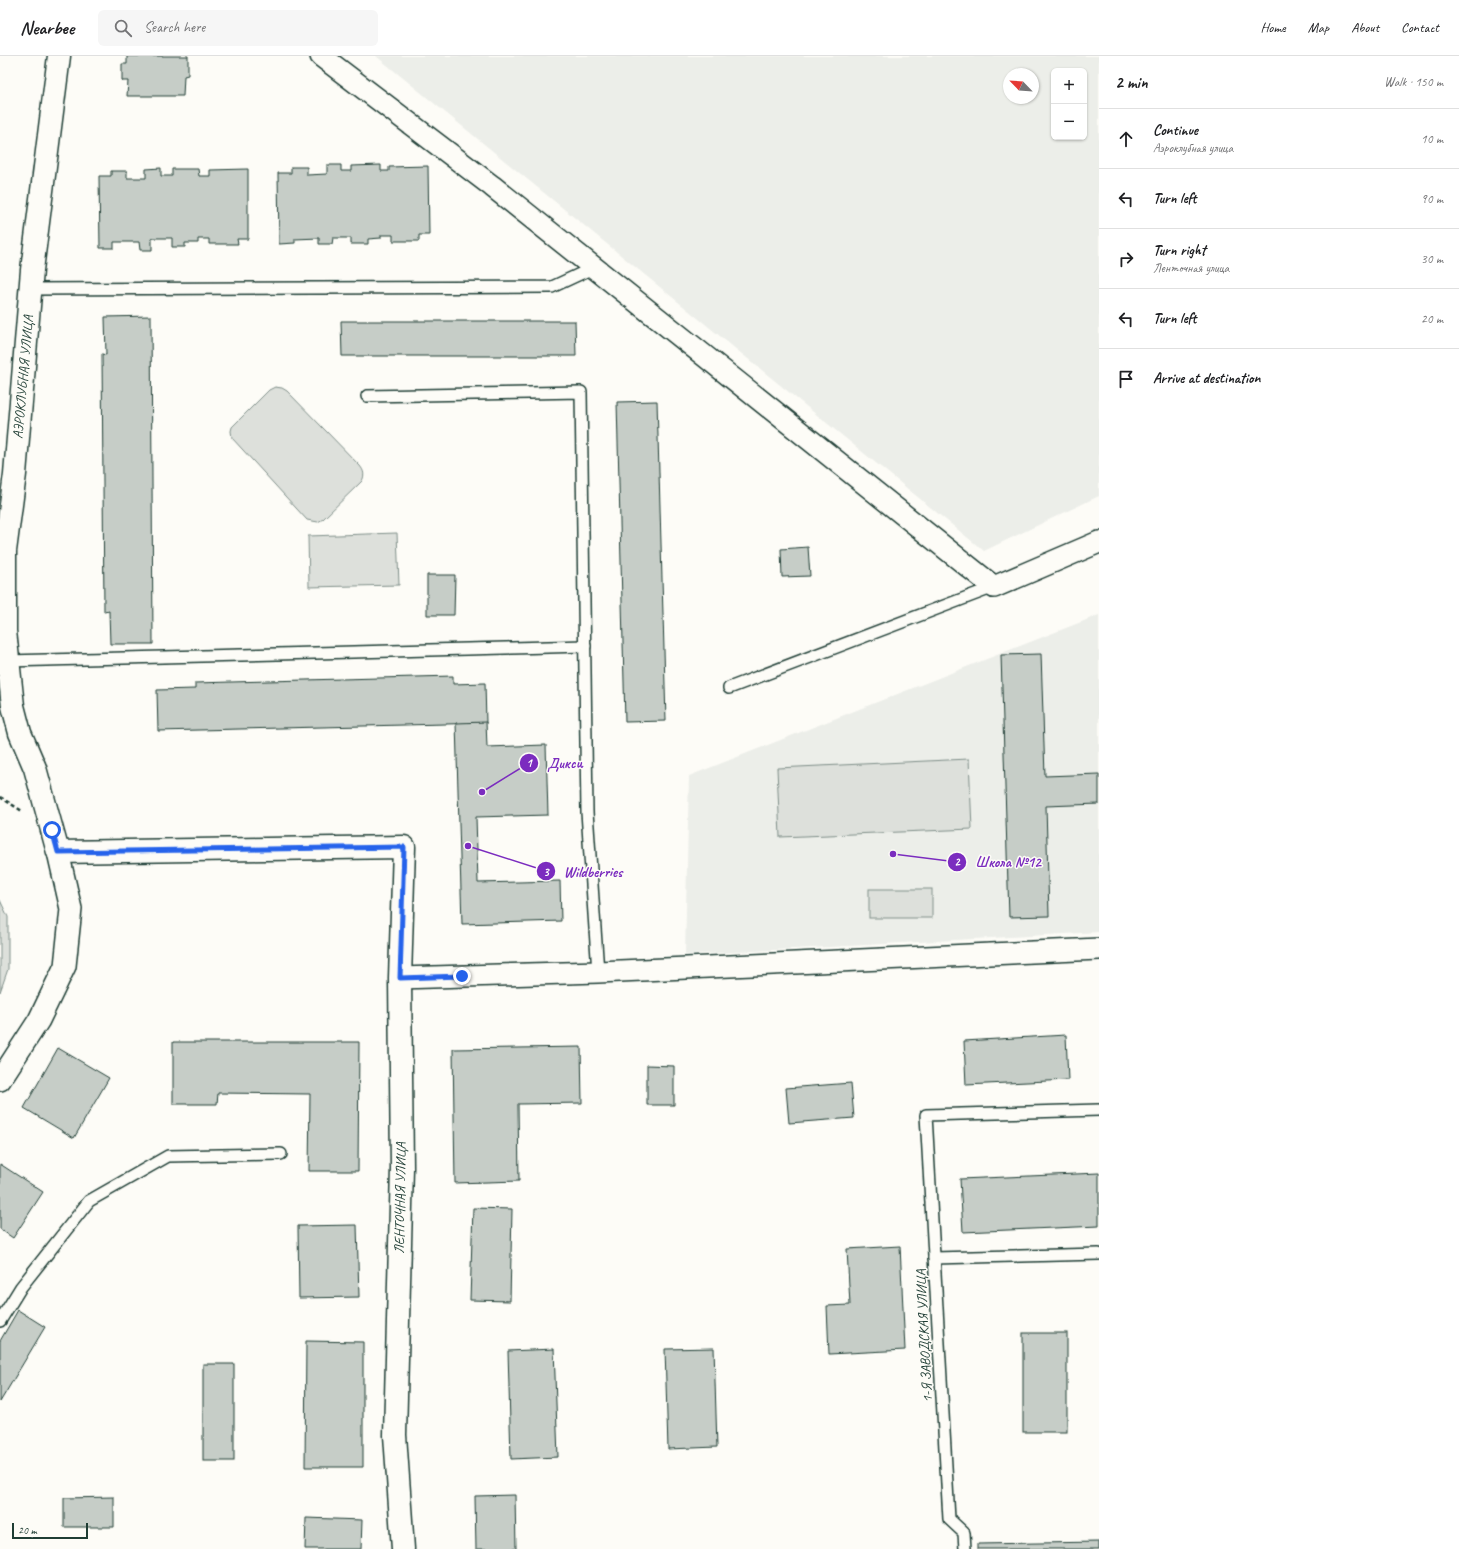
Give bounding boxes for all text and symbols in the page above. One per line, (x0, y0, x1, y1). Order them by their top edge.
search box (98, 10, 378, 46)
text: Nearbee (20, 16, 74, 40)
icon: search (112, 17, 134, 39)
text: Search here (144, 18, 205, 37)
text: Home (1260, 19, 1286, 36)
text: Map (1308, 19, 1329, 36)
text: About (1351, 19, 1379, 36)
text: Contact (1401, 19, 1439, 36)
north arrow (1003, 68, 1039, 104)
map controls (1051, 68, 1087, 140)
button: + (1051, 68, 1087, 104)
text: 2 min (1115, 72, 1148, 93)
text: Walk · 150 m (1384, 74, 1443, 90)
button: − (1051, 104, 1087, 140)
text: Continue (1153, 121, 1198, 140)
icon: ahead (1115, 128, 1137, 150)
text: 10 m (1421, 131, 1443, 147)
text: Аэроклубная улица (1153, 140, 1233, 156)
icon: left (1115, 188, 1137, 210)
text: Turn left (1153, 189, 1196, 208)
text: 90 m (1421, 191, 1443, 207)
text: Turn right (1153, 241, 1206, 260)
icon: right (1115, 248, 1137, 270)
text: 30 m (1421, 251, 1443, 267)
text: Ленточная улица (1153, 260, 1229, 276)
icon: left (1115, 308, 1137, 330)
text: Turn left (1153, 309, 1196, 328)
text: 20 m (1421, 311, 1443, 327)
street label: АЭРОКЛУБНАЯ УЛИЦА (9, 314, 37, 439)
icon: arrive (1115, 368, 1137, 390)
text: Arrive at destination (1153, 369, 1260, 388)
callout: Дикси (519, 749, 590, 776)
text: Дикси (547, 754, 583, 773)
text: 1 (526, 755, 533, 771)
route start (43, 821, 61, 839)
callout: Школа №12 (947, 848, 1049, 875)
text: Школа №12 (975, 853, 1042, 872)
text: 2 (954, 854, 961, 870)
callout: Wildberries (536, 858, 630, 885)
text: Wildberries (564, 863, 624, 882)
text: 3 (543, 864, 550, 880)
route end (453, 967, 471, 985)
street label: ЛЕНТОЧНАЯ УЛИЦА (391, 1141, 409, 1254)
street label: 1-Я ЗАВОДСКАЯ УЛИЦА (912, 1268, 936, 1403)
scale bar (12, 1521, 88, 1540)
text: 20 m (18, 1523, 37, 1537)

